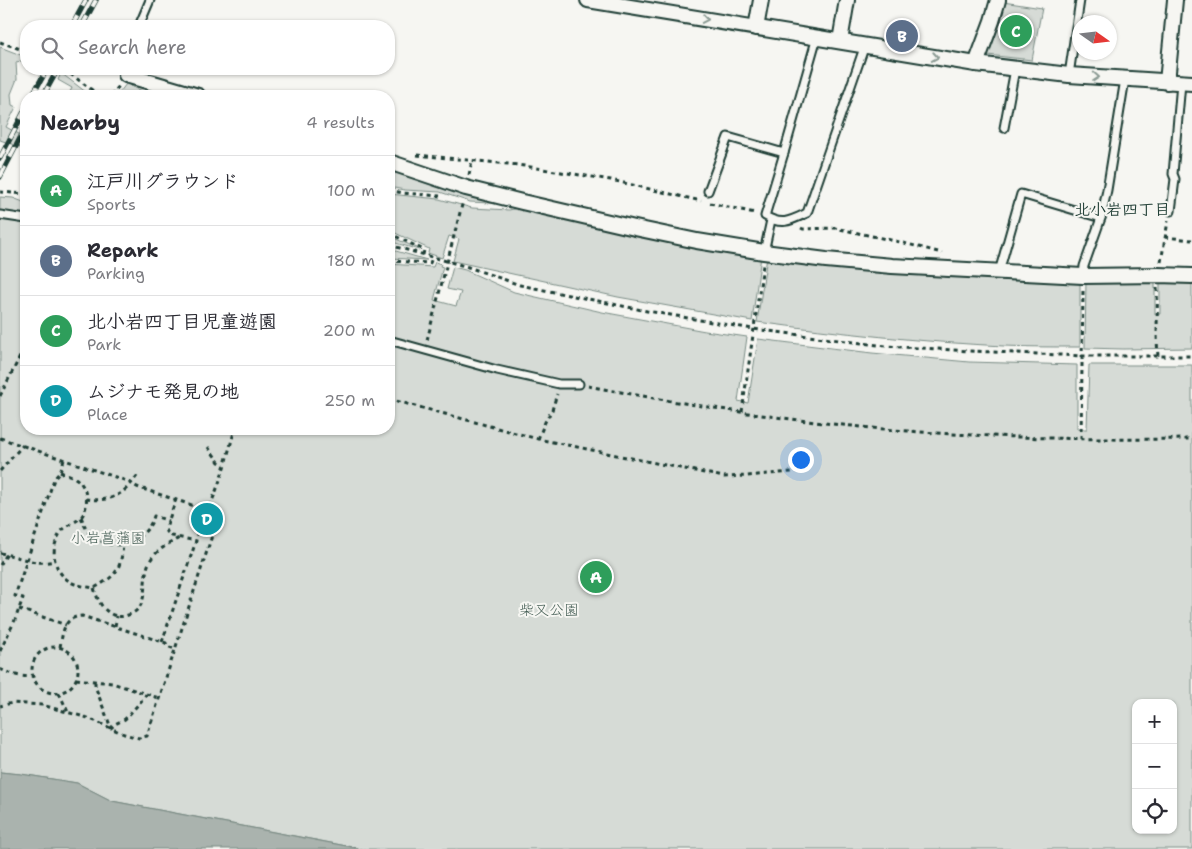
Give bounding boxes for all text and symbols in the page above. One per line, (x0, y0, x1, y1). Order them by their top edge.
pin: C (1000, 12, 1032, 50)
one-way arrow (701, 14, 710, 24)
north arrow (1072, 15, 1117, 60)
pin: B (886, 17, 918, 55)
search box (20, 20, 395, 75)
icon: search (38, 34, 66, 62)
text: Search here (78, 35, 187, 60)
one-way arrow (930, 51, 939, 61)
one-way arrow (1092, 71, 1100, 82)
text: Nearby (40, 109, 120, 137)
text: 4 results (306, 112, 375, 133)
text: 江戸川グラウンド (87, 169, 239, 194)
text: A (50, 180, 62, 201)
text: 100 m (327, 180, 375, 201)
text: Sports (87, 194, 136, 215)
district label: 北小岩四丁目 (1074, 199, 1170, 220)
text: Repark (87, 238, 159, 263)
text: B (51, 250, 61, 271)
text: 180 m (327, 250, 375, 271)
text: Parking (87, 263, 145, 284)
text: 北小岩四丁目児童遊園 (87, 309, 277, 334)
text: C (51, 320, 61, 341)
text: 200 m (323, 320, 375, 341)
text: Park (87, 334, 121, 355)
text: ムジナモ発見の地 (87, 379, 239, 404)
text: D (50, 390, 62, 411)
text: 250 m (324, 390, 375, 411)
text: Place (87, 404, 128, 425)
your location (788, 447, 814, 473)
pin: D (191, 500, 223, 538)
park label: 小岩菖蒲園 (70, 528, 146, 548)
pin: A (580, 558, 612, 596)
park label: 柴又公園 (519, 600, 579, 620)
map controls (1132, 699, 1177, 834)
button: + (1132, 699, 1177, 744)
button: − (1132, 744, 1177, 789)
button: locate (1132, 789, 1177, 834)

